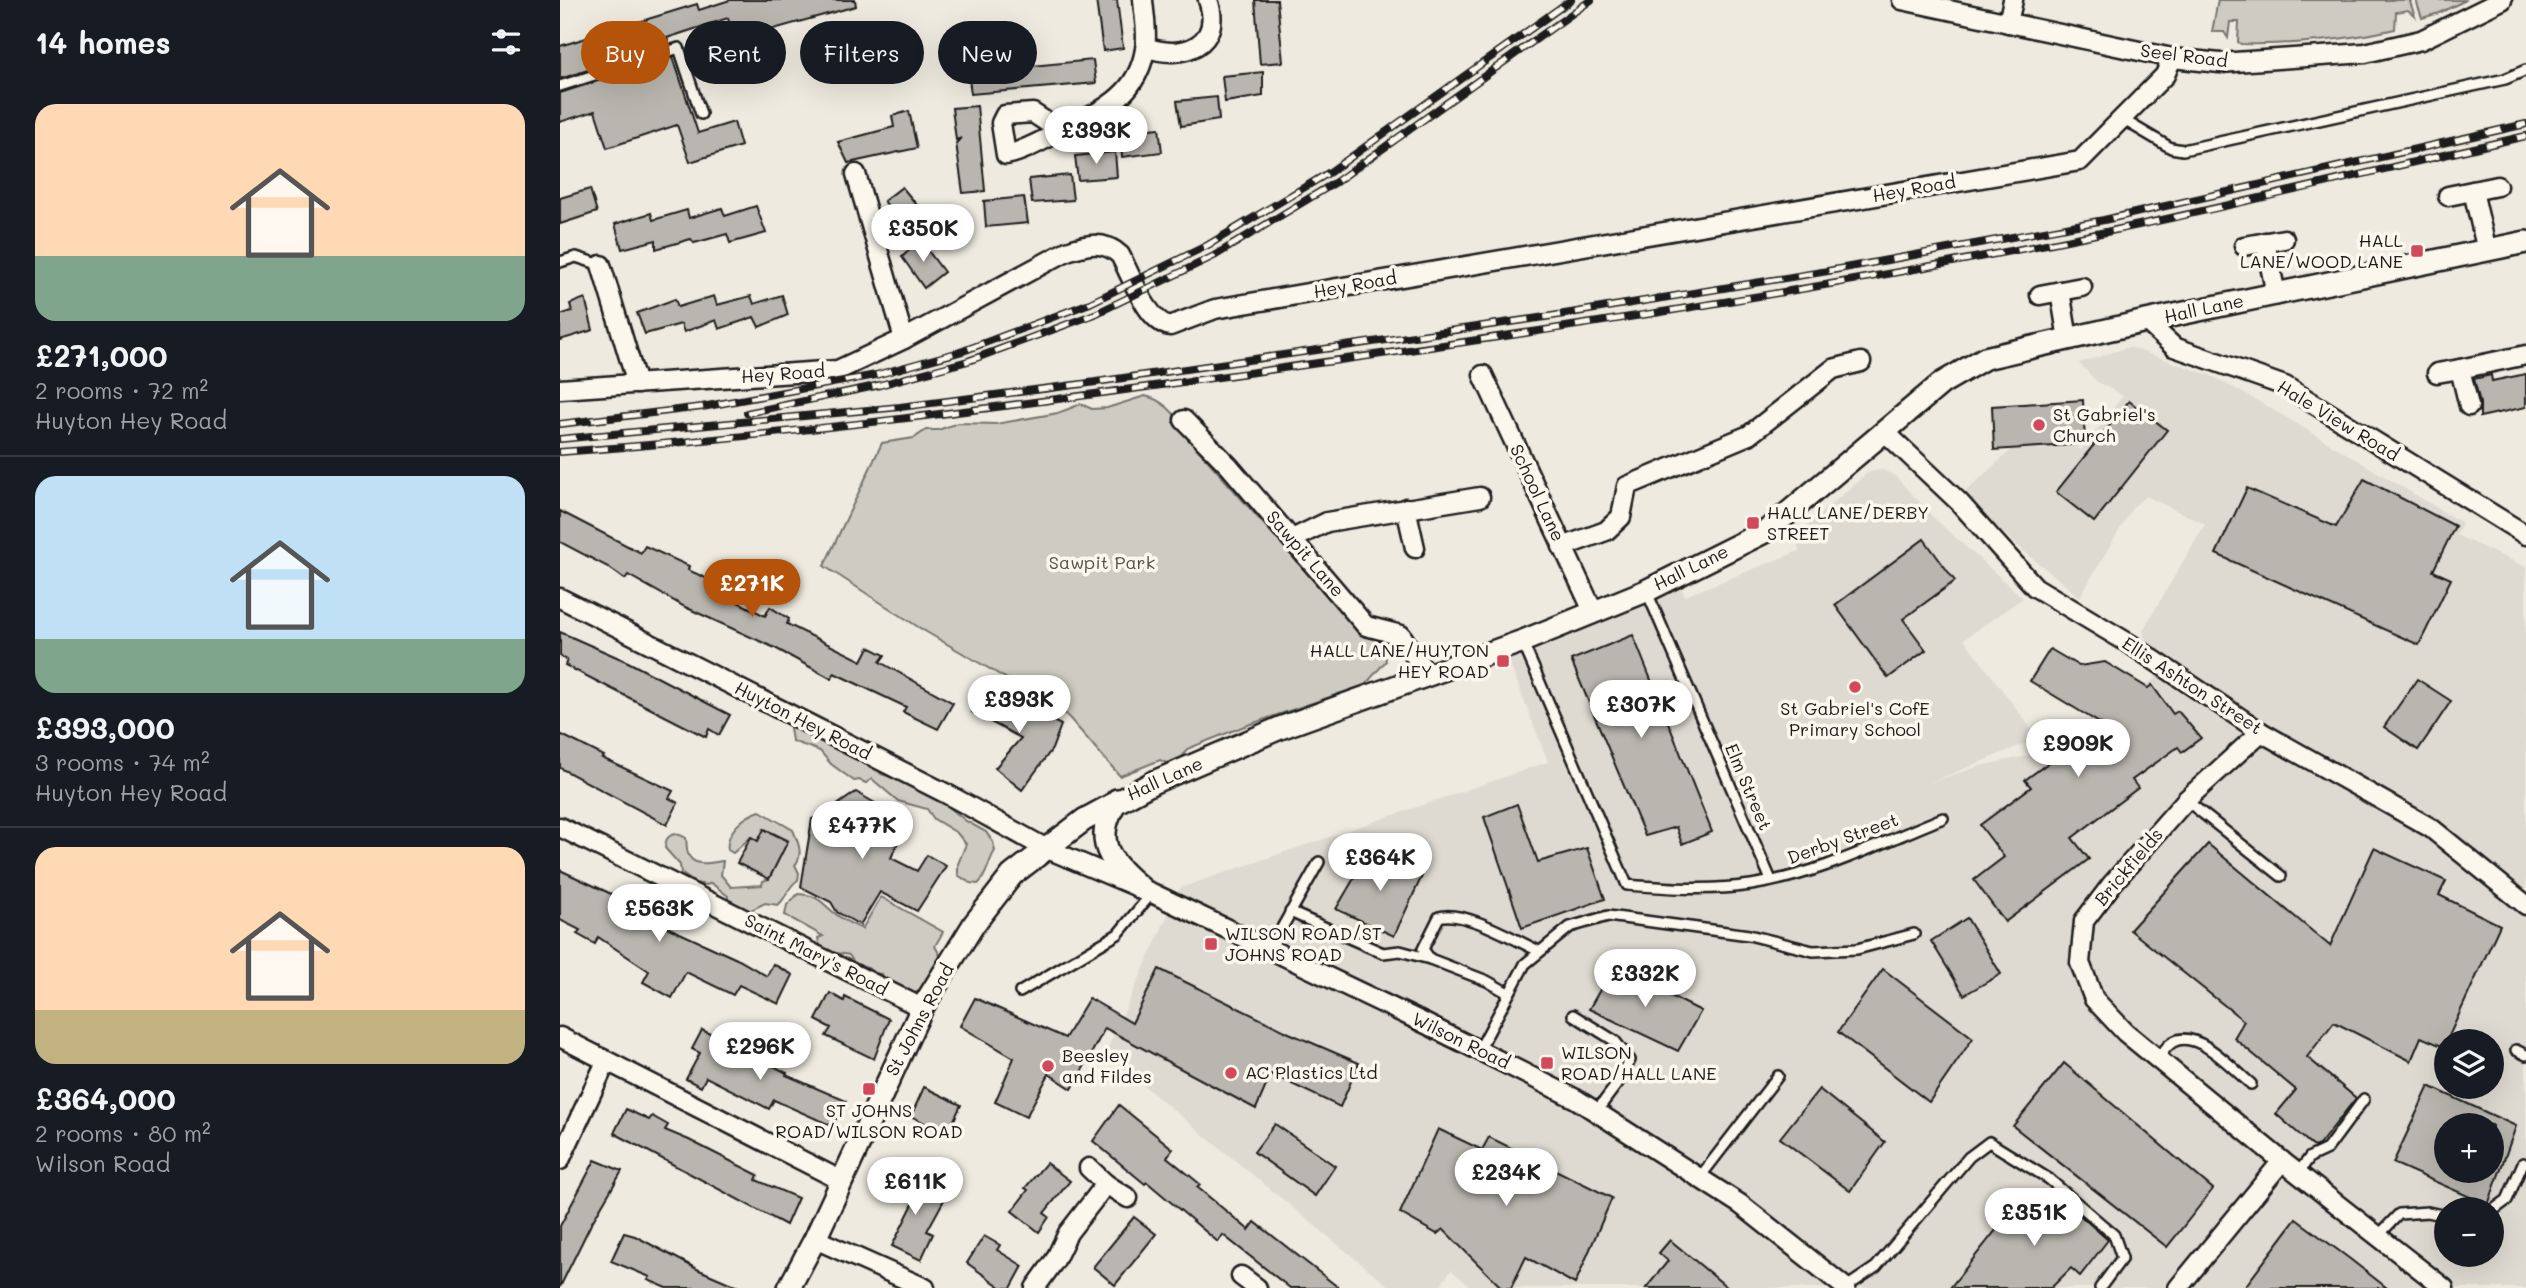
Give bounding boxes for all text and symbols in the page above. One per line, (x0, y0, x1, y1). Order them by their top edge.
chip: Buy (581, 21, 670, 84)
chip: Rent (684, 21, 786, 84)
chip: Filters (800, 21, 924, 84)
chip: New (938, 21, 1037, 84)
text: 14 homes (35, 22, 171, 62)
icon: filters (487, 23, 525, 61)
street label: Seel Road (2139, 38, 2229, 72)
pin: £393K (1047, 106, 1145, 166)
text: £393K (1061, 114, 1131, 144)
icon: home (217, 150, 343, 276)
street label: Hey Road (1870, 169, 1957, 207)
pin: £350K (874, 204, 972, 264)
text: £350K (887, 212, 959, 242)
place label: HALL LANE/WOOD LANE (2240, 228, 2404, 273)
marker: HALL LANE/WOOD LANE (2409, 243, 2425, 259)
street label: Hey Road (1311, 265, 1398, 303)
street label: Hall Lane (2162, 288, 2246, 328)
text: £271,000 (35, 335, 168, 375)
street label: Hey Road (740, 358, 826, 388)
street label: Hale View Road (2273, 374, 2404, 466)
text: 2 rooms · 72 m² (35, 375, 208, 405)
place label: St Gabriel's Church (2053, 402, 2156, 447)
text: Huyton Hey Road (35, 405, 227, 435)
marker: St Gabriel's Church (2031, 417, 2047, 433)
street label: School Lane (1505, 440, 1571, 545)
place label: HALL LANE/DERBY STREET (1767, 500, 1929, 545)
street label: Sawpit Lane (1261, 505, 1350, 602)
marker: HALL LANE/DERBY STREET (1745, 515, 1761, 531)
icon: home (217, 522, 343, 648)
street label: Hall Lane (1649, 539, 1732, 596)
park label: Sawpit Park (1049, 550, 1155, 574)
pin: £271K (703, 560, 801, 619)
text: £271K (719, 567, 785, 597)
street label: Ellis Ashton Street (2118, 631, 2267, 739)
place label: HALL LANE/HUYTON HEY ROAD (1310, 638, 1489, 683)
marker: HALL LANE/HUYTON HEY ROAD (1495, 653, 1511, 669)
street label: Huyton Hey Road (731, 675, 876, 765)
pin: £393K (970, 676, 1068, 735)
marker: St Gabriel's CofE Primary School (1847, 679, 1863, 695)
pin: £307K (1592, 680, 1690, 740)
text: £393K (984, 683, 1054, 713)
text: £307K (1606, 688, 1676, 718)
place label: St Gabriel's CofE Primary School (1780, 696, 1930, 741)
text: £393,000 (35, 707, 175, 747)
pin: £909K (2029, 720, 2127, 779)
text: £909K (2042, 727, 2114, 757)
street label: Elm Street (1720, 739, 1778, 834)
text: 3 rooms · 74 m² (35, 747, 210, 777)
street label: Hall Lane (1123, 751, 1206, 805)
text: Huyton Hey Road (35, 777, 227, 807)
pin: £477K (813, 802, 911, 861)
street label: Derby Street (1784, 807, 1901, 869)
text: £477K (827, 809, 897, 839)
street label: Brickfields (2089, 823, 2168, 910)
pin: £364K (1331, 834, 1429, 893)
text: £364K (1344, 841, 1416, 871)
pin: £563K (610, 884, 708, 944)
text: £563K (624, 892, 694, 922)
icon: home (217, 893, 343, 1019)
street label: Saint Mary's Road (741, 908, 892, 1001)
place label: WILSON ROAD/ST JOHNS ROAD (1225, 921, 1382, 966)
marker: WILSON ROAD/ST JOHNS ROAD (1203, 936, 1219, 952)
pin: £332K (1596, 950, 1694, 1009)
text: £332K (1610, 957, 1680, 987)
street label: St Johns Road (879, 959, 959, 1080)
street label: Wilson Road (1409, 1006, 1514, 1074)
pin: £296K (711, 1023, 809, 1082)
map controls (2434, 1029, 2504, 1267)
button: layers (2434, 1029, 2504, 1099)
text: £296K (725, 1030, 795, 1060)
place label: WILSON ROAD/HALL LANE (1561, 1040, 1717, 1085)
place label: Beesley and Fildes (1062, 1043, 1152, 1088)
marker: WILSON ROAD/HALL LANE (1539, 1055, 1555, 1071)
marker: Beesley and Fildes (1040, 1058, 1056, 1074)
place label: AC Plastics Ltd (1245, 1060, 1378, 1084)
marker: AC Plastics Ltd (1223, 1065, 1239, 1081)
text: £364,000 (35, 1078, 176, 1118)
marker: ST JOHNS ROAD/WILSON ROAD (861, 1081, 877, 1097)
place label: ST JOHNS ROAD/WILSON ROAD (775, 1098, 963, 1143)
button: + (2434, 1113, 2504, 1183)
text: 2 rooms · 80 m² (35, 1118, 211, 1148)
text: Wilson Road (35, 1148, 170, 1178)
pin: £234K (1457, 1148, 1555, 1208)
text: £234K (1471, 1156, 1541, 1186)
pin: £611K (866, 1158, 964, 1217)
text: £611K (883, 1165, 947, 1195)
pin: £351K (1985, 1188, 2083, 1248)
text: £351K (2001, 1196, 2067, 1226)
button: − (2434, 1197, 2504, 1267)

